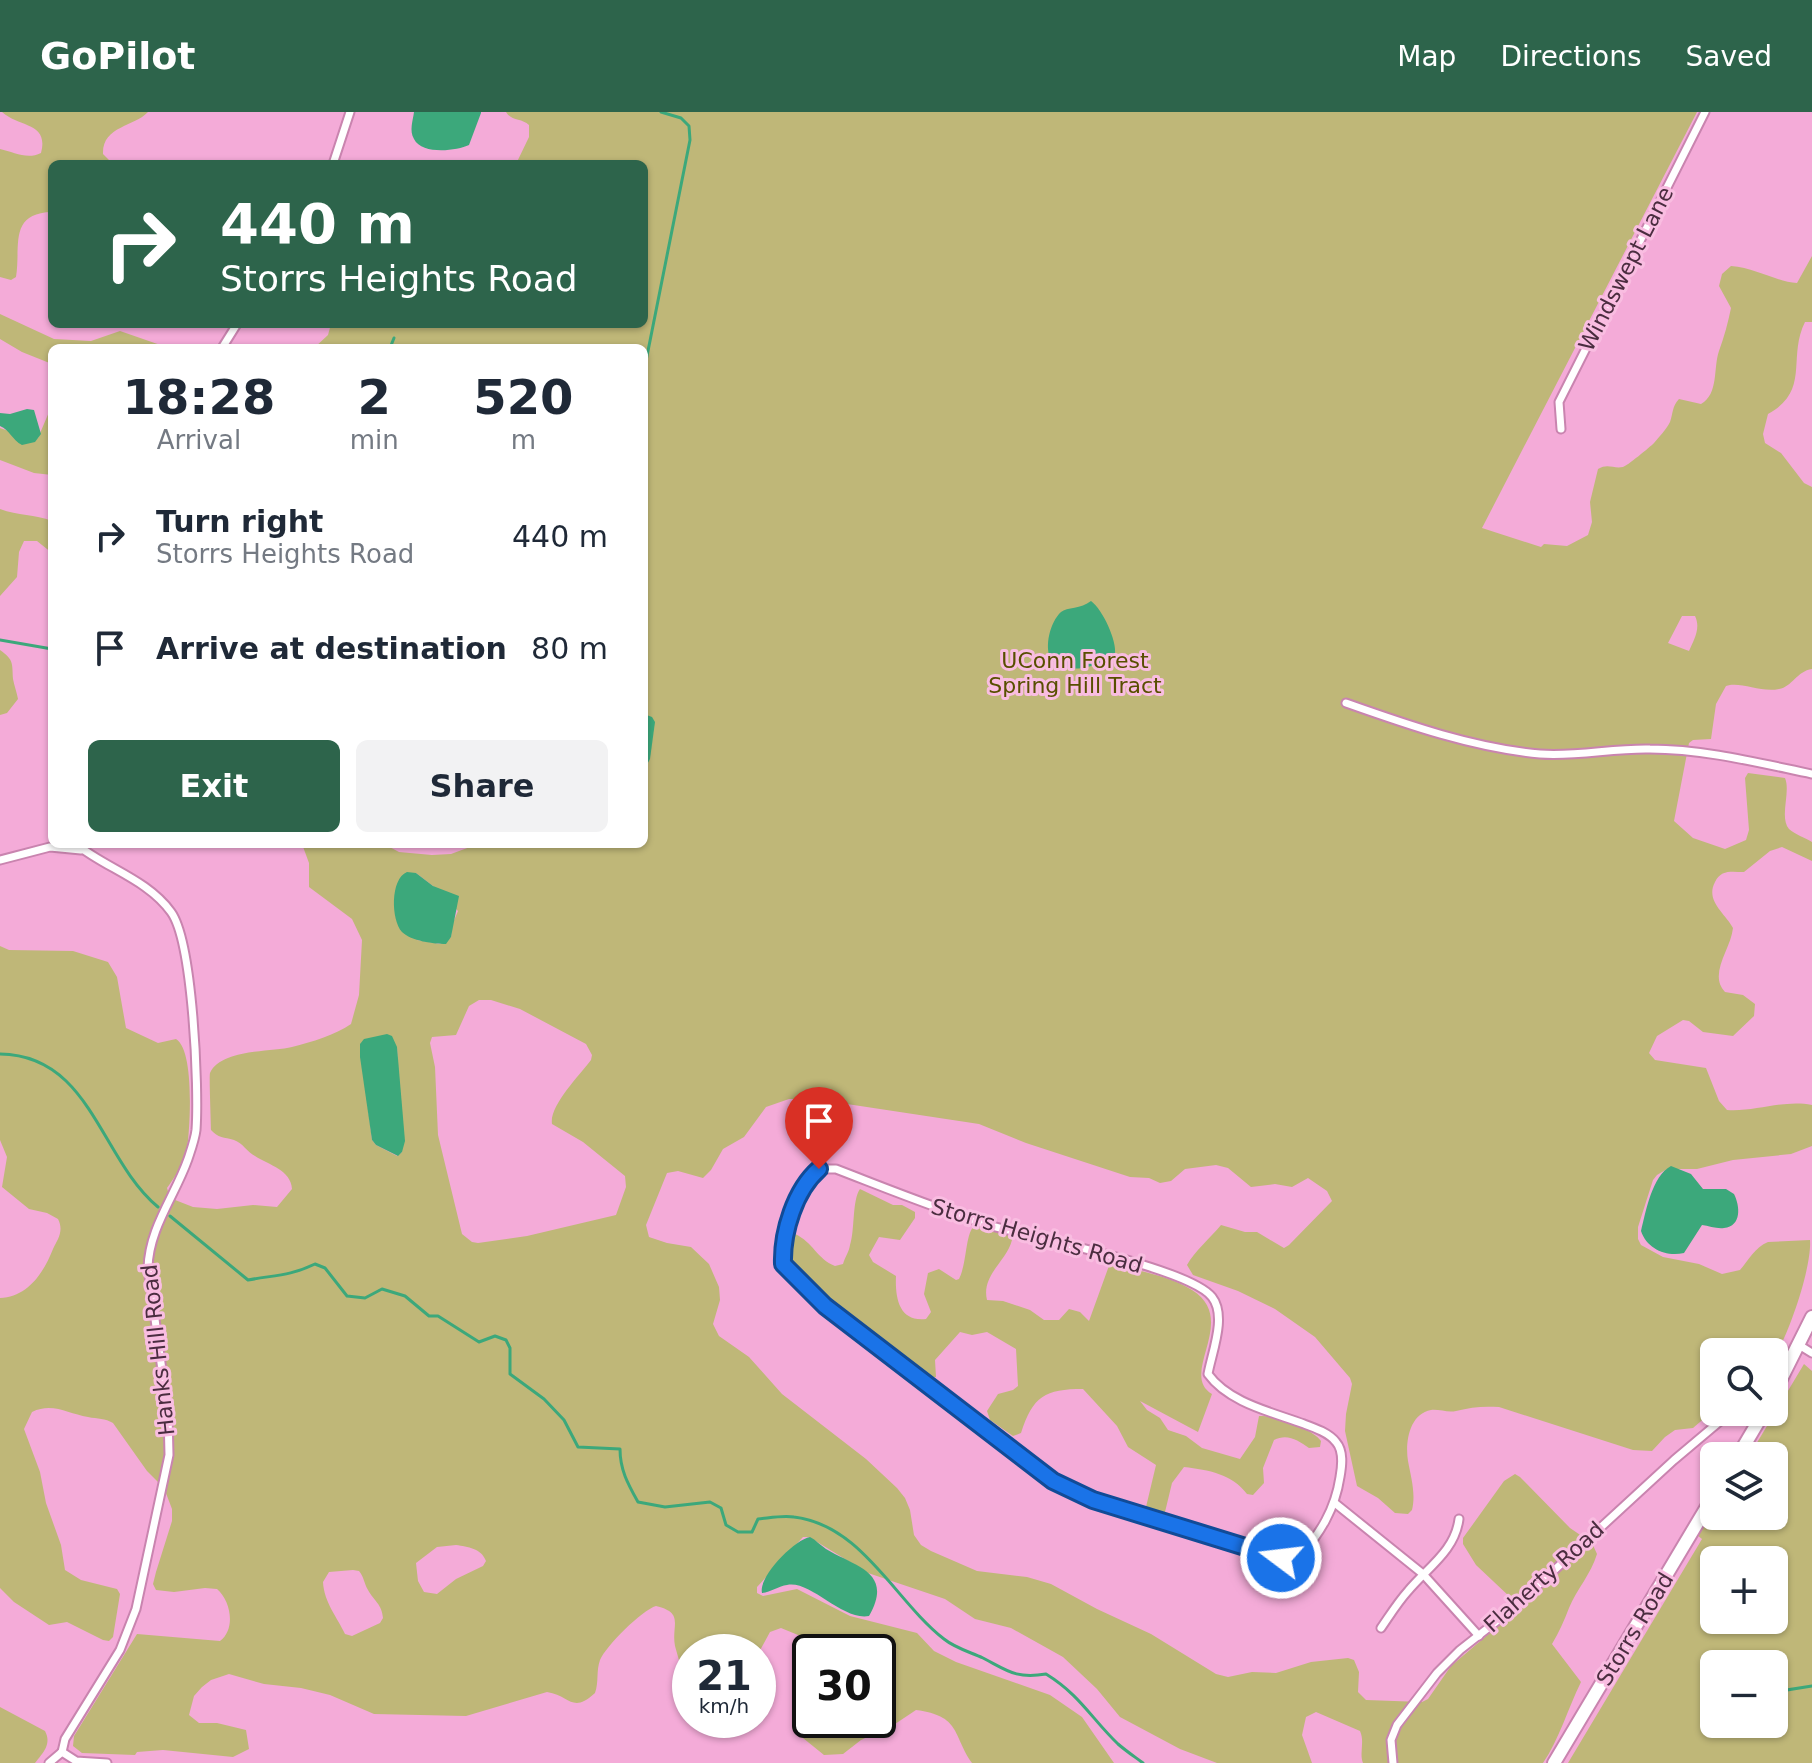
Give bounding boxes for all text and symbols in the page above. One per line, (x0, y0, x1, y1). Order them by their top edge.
text: GoPilot (40, 34, 195, 78)
text: Map (1397, 40, 1456, 73)
text: Directions (1500, 40, 1641, 73)
text: Saved (1685, 40, 1772, 73)
street label: Windswept Lane (1574, 183, 1678, 355)
text: 440 m (220, 191, 415, 256)
icon: right (88, 192, 192, 296)
text: Storrs Heights Road (220, 258, 578, 299)
text: 18:28 (122, 369, 275, 425)
text: 2 (358, 369, 391, 425)
text: 520 (473, 369, 573, 425)
text: Arrival (157, 425, 241, 455)
text: min (350, 425, 399, 455)
text: m (511, 425, 536, 455)
text: Turn right (156, 504, 323, 539)
icon: right (88, 514, 132, 558)
text: 440 m (512, 519, 608, 554)
text: Storrs Heights Road (156, 539, 414, 569)
icon: arrive (88, 626, 132, 670)
text: Arrive at destination (156, 631, 507, 666)
text: 80 m (531, 631, 608, 666)
park label: UConn Forest Spring Hill Tract (988, 648, 1162, 698)
button: Exit (88, 740, 340, 832)
button: Share (356, 740, 608, 832)
pin (785, 1087, 853, 1169)
icon: arrive (797, 1099, 841, 1143)
street label: Storrs Heights Road (928, 1194, 1146, 1278)
street label: Hanks Hill Road (137, 1263, 179, 1437)
map controls (1700, 1338, 1788, 1738)
button: search (1700, 1338, 1788, 1426)
button: layers (1700, 1442, 1788, 1530)
position arrow (1239, 1516, 1323, 1600)
street label: Flaherty Road (1479, 1517, 1609, 1637)
button: + (1700, 1546, 1788, 1634)
street label: Storrs Road (1591, 1568, 1679, 1690)
speed limit sign: 30 (792, 1634, 896, 1738)
button: − (1700, 1650, 1788, 1738)
text: 21 (696, 1653, 752, 1699)
text: km/h (699, 1694, 749, 1718)

